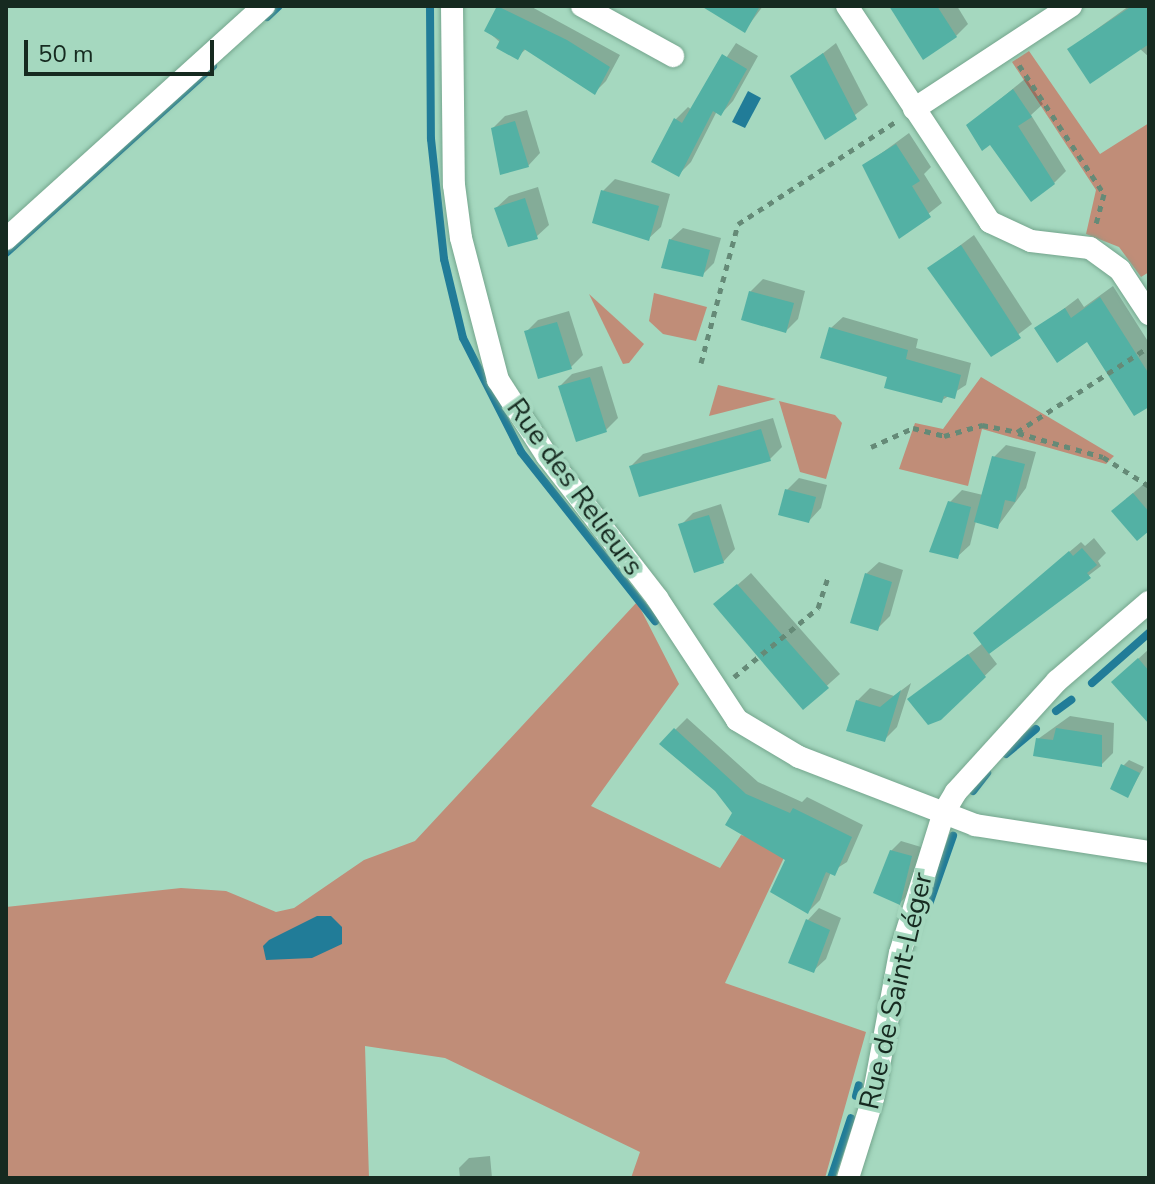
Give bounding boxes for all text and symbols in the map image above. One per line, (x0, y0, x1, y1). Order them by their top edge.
scale bar (28, 24, 218, 74)
text: 50 m (38, 38, 94, 70)
street label: Rue des Relieurs (500, 392, 650, 582)
street label: Rue de Saint-Léger (852, 869, 940, 1113)

